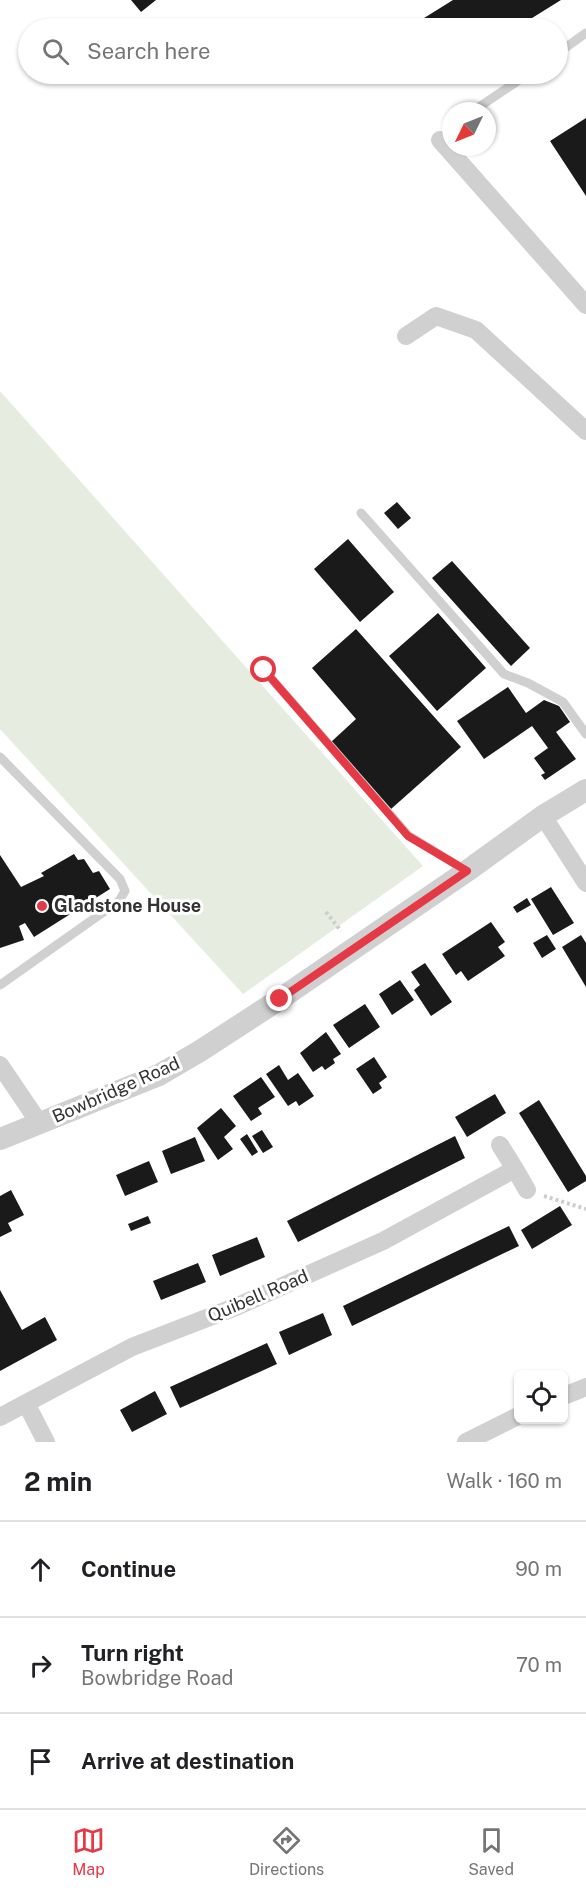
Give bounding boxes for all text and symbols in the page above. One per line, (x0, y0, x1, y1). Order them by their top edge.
search box (18, 18, 568, 84)
icon: search (39, 35, 72, 68)
text: Search here (87, 38, 211, 64)
north arrow (442, 102, 496, 156)
route start (250, 656, 276, 682)
place label: Gladstone House (54, 895, 201, 916)
marker: Gladstone House (35, 899, 49, 913)
route end (266, 985, 292, 1011)
street label: Bowbridge Road (49, 1052, 183, 1127)
street label: Quibell Road (204, 1265, 311, 1326)
map controls (514, 1370, 568, 1424)
button: locate (514, 1370, 568, 1424)
text: 2 min (24, 1466, 92, 1497)
text: Walk · 160 m (447, 1469, 562, 1493)
icon: ahead (24, 1553, 57, 1586)
text: Continue (81, 1556, 176, 1582)
text: 90 m (515, 1557, 562, 1581)
text: Turn right (81, 1640, 184, 1666)
icon: right (24, 1649, 57, 1682)
text: 70 m (516, 1653, 562, 1677)
text: Bowbridge Road (81, 1666, 233, 1690)
icon: arrive (24, 1745, 57, 1778)
text: Arrive at destination (81, 1748, 294, 1774)
tab: Map (72, 1824, 105, 1879)
tab: Directions (249, 1824, 324, 1879)
tab: Saved (468, 1824, 514, 1879)

